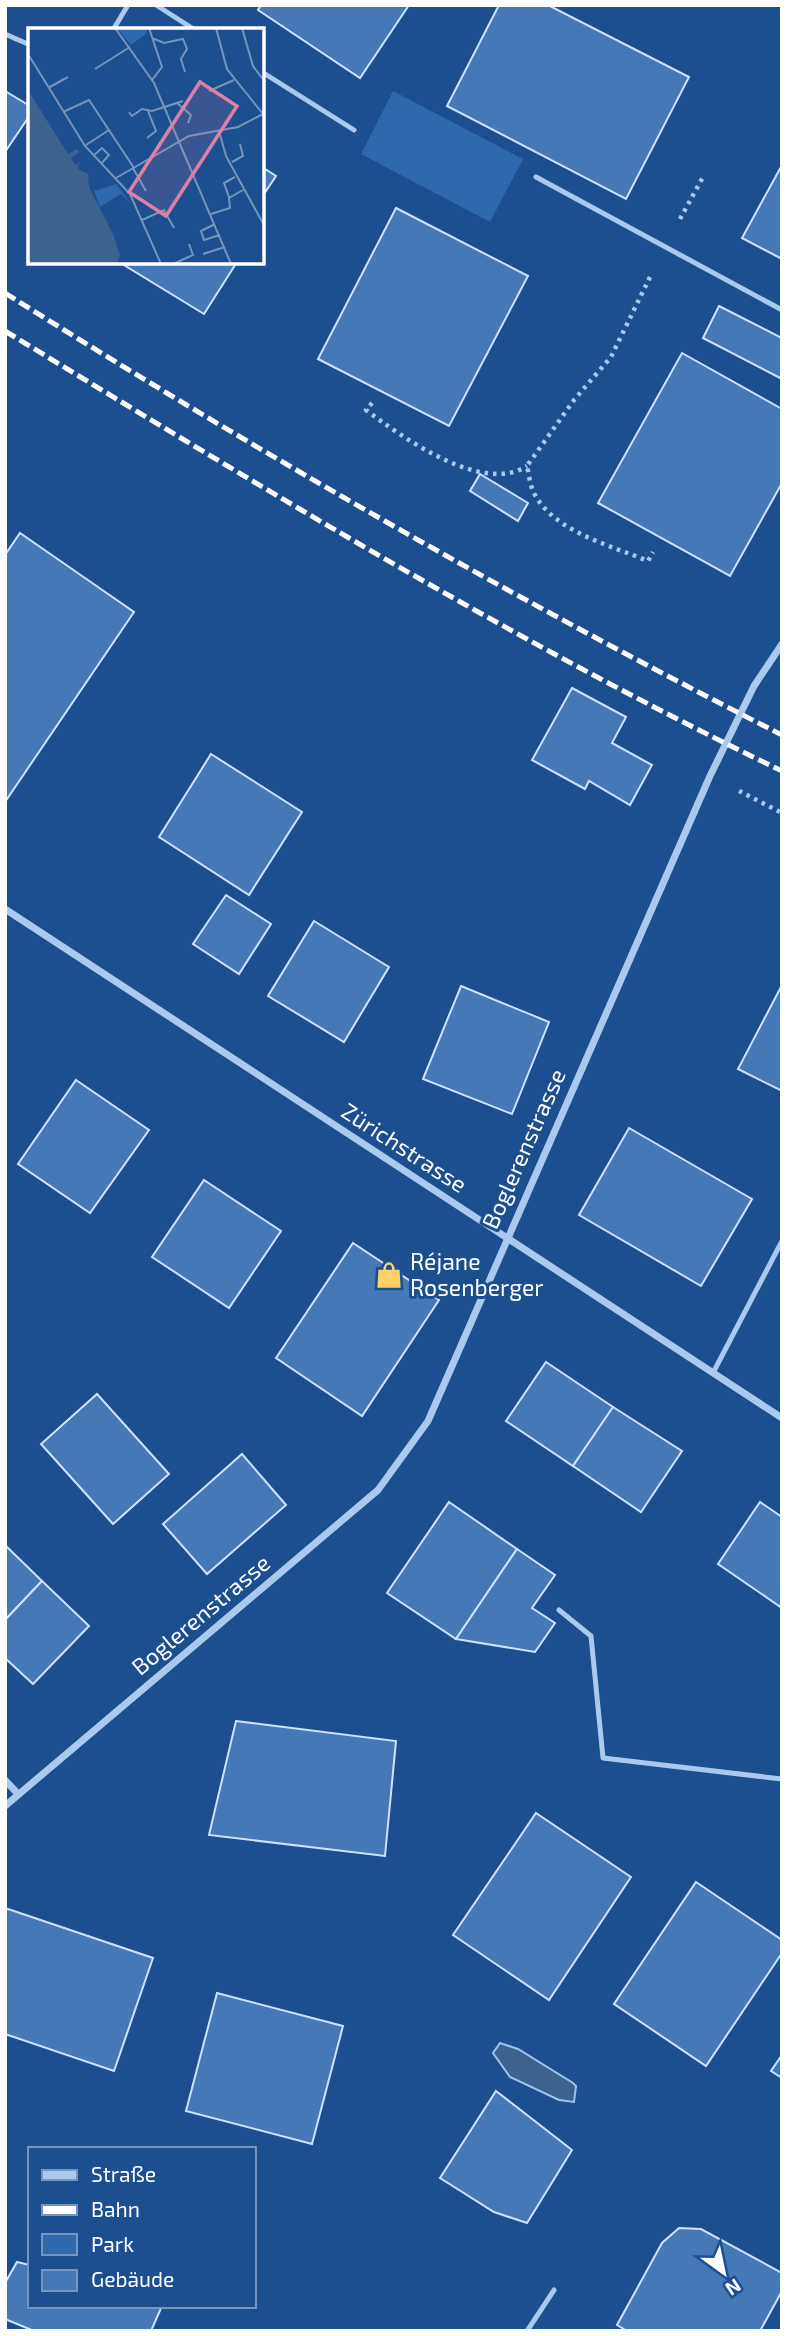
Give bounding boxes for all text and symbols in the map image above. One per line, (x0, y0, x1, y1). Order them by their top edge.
inset map (28, 28, 264, 264)
street label: Boglerenstrasse (475, 1064, 571, 1233)
street label: Zürichstrasse (337, 1096, 472, 1198)
place label: Réjane Rosenberger (410, 1247, 543, 1301)
shop icon: Réjane Rosenberger (374, 1260, 404, 1290)
street label: Boglerenstrasse (125, 1548, 275, 1680)
legend (28, 2147, 256, 2308)
text: Straße (91, 2161, 156, 2186)
text: Bahn (91, 2196, 140, 2221)
text: Park (91, 2231, 134, 2256)
north arrow (689, 2238, 759, 2308)
text: Gebäude (91, 2266, 174, 2291)
text: N (722, 2274, 746, 2301)

